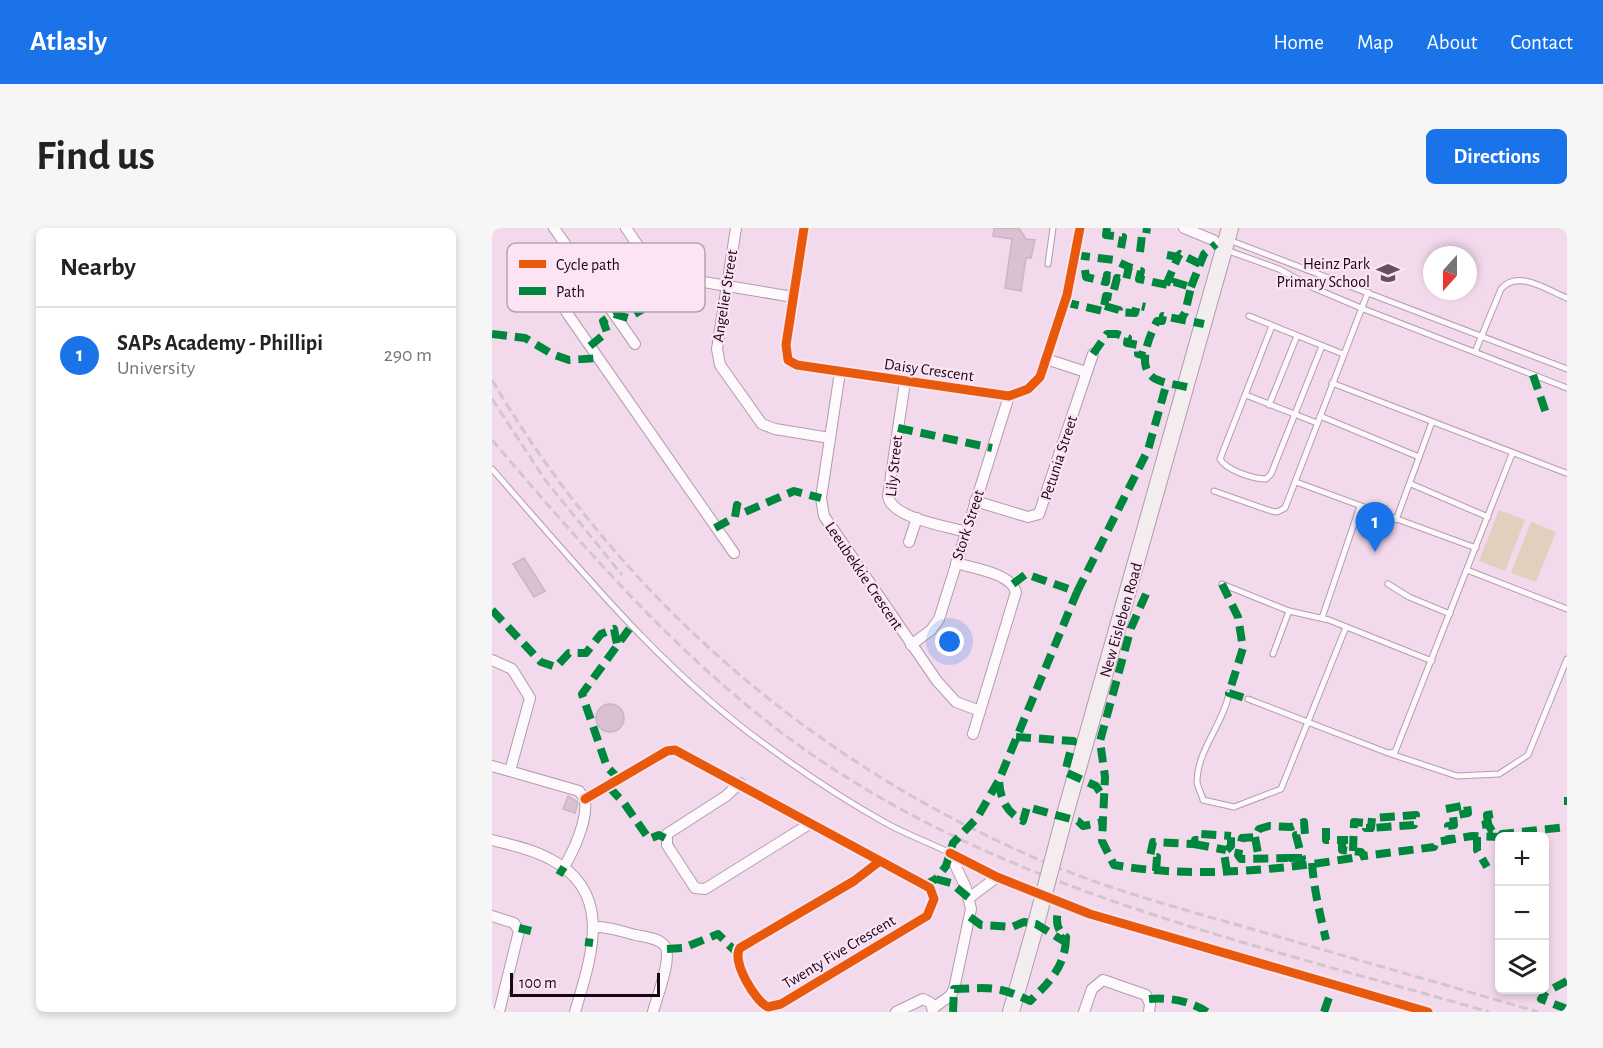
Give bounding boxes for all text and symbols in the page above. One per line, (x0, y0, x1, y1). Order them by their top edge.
text: Atlasly (30, 28, 107, 56)
text: Home (1273, 32, 1324, 53)
text: Map (1357, 32, 1394, 53)
text: About (1427, 32, 1477, 53)
text: Contact (1510, 32, 1573, 53)
button: Directions (1426, 129, 1567, 184)
text: Find us (36, 135, 155, 177)
legend (507, 243, 705, 312)
north arrow (1423, 246, 1477, 300)
street label: Angelier Street (710, 249, 740, 343)
text: Nearby (60, 254, 136, 280)
place label: Heinz Park Primary School (1277, 256, 1371, 291)
text: Cycle path (556, 257, 620, 274)
school or university icon: Heinz Park Primary School (1375, 260, 1401, 286)
text: Path (556, 284, 585, 300)
text: SAPs Academy - Phillipi (117, 332, 323, 354)
text: 1 (76, 345, 83, 365)
text: 290 m (384, 345, 432, 365)
street label: Daisy Crescent (883, 356, 975, 385)
text: University (117, 358, 195, 378)
street label: Petunia Street (1038, 414, 1080, 502)
street label: Lily Street (883, 435, 906, 498)
street label: Stork Street (949, 488, 987, 562)
pin: 1 (1356, 502, 1394, 552)
street label: Leeubekkie Crescent (822, 519, 906, 633)
street label: New Eisleben Road (1097, 561, 1145, 679)
your location (935, 627, 964, 656)
map controls (1495, 832, 1549, 994)
button: + (1495, 832, 1549, 886)
button: − (1495, 886, 1549, 940)
street label: Twenty Five Crescent (780, 912, 899, 993)
button: layers (1495, 940, 1549, 994)
scale bar (510, 970, 660, 998)
text: 100 m (519, 975, 557, 991)

